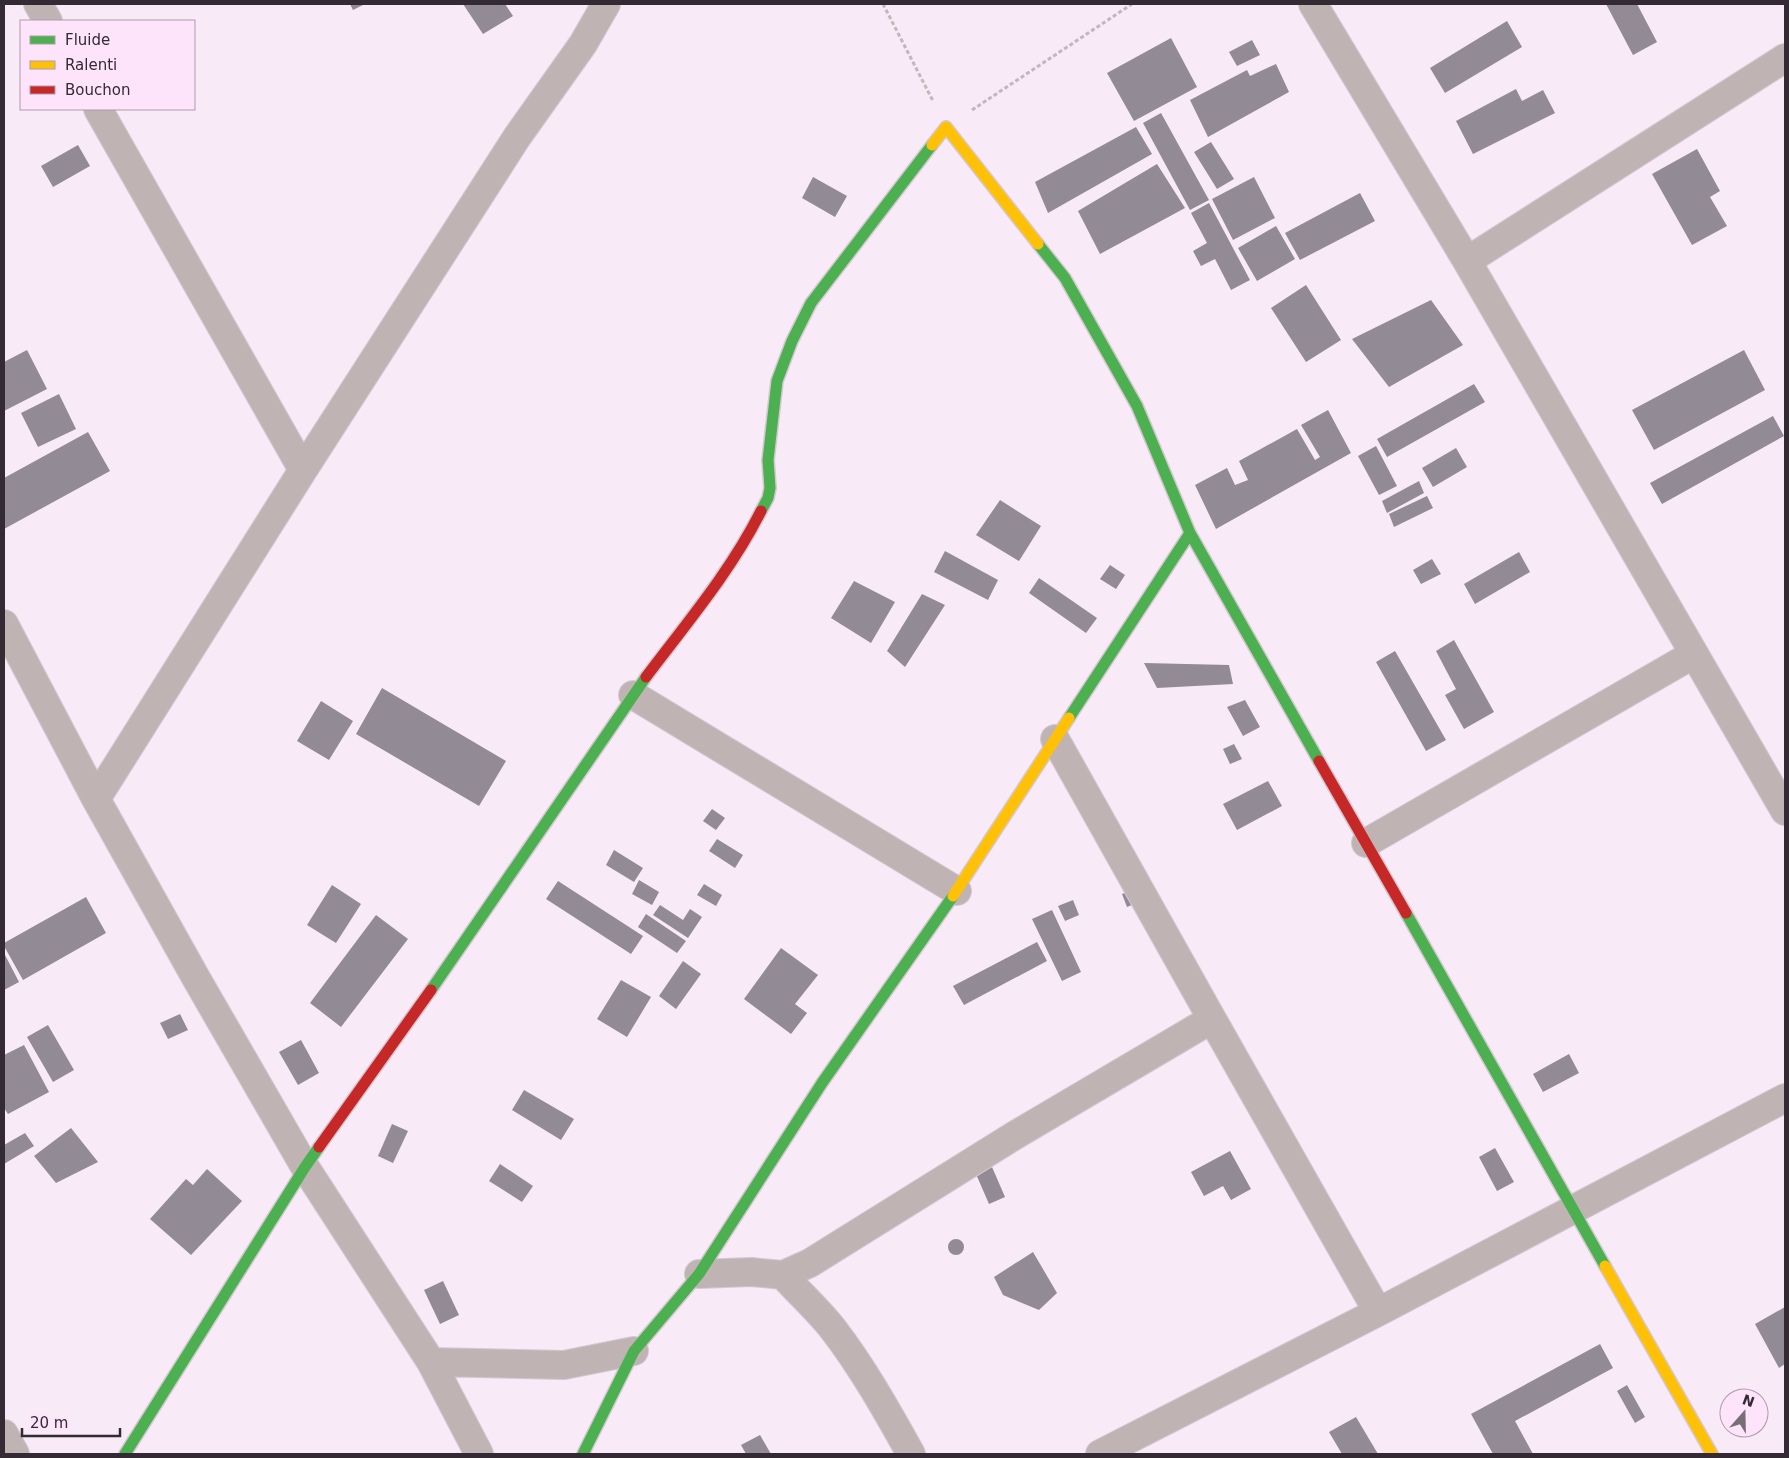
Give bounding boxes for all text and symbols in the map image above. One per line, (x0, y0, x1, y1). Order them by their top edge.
legend (20, 20, 195, 110)
text: Fluide (65, 31, 110, 49)
text: Ralenti (65, 56, 117, 74)
text: Bouchon (65, 81, 130, 99)
north arrow (1719, 1388, 1769, 1438)
text: N (1740, 1391, 1757, 1410)
scale bar (22, 1406, 120, 1438)
text: 20 m (30, 1414, 68, 1432)

